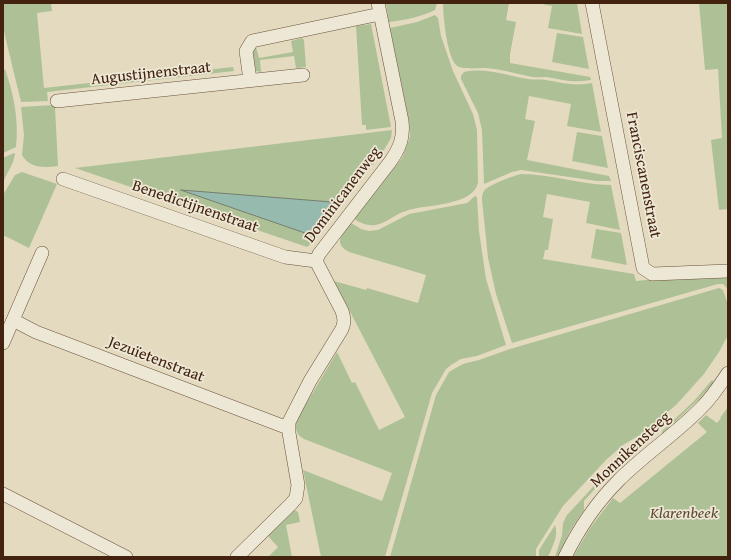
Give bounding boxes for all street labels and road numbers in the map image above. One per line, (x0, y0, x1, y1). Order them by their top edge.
street label: Augustijnenstraat (90, 58, 212, 90)
street label: Franciscanenstraat (621, 110, 665, 240)
street label: Dominicanenweg (301, 143, 385, 247)
street label: Benedictijnenstraat (129, 176, 261, 238)
street label: Jezuïetenstraat (105, 333, 207, 387)
street label: Monnikensteeg (587, 408, 675, 492)

